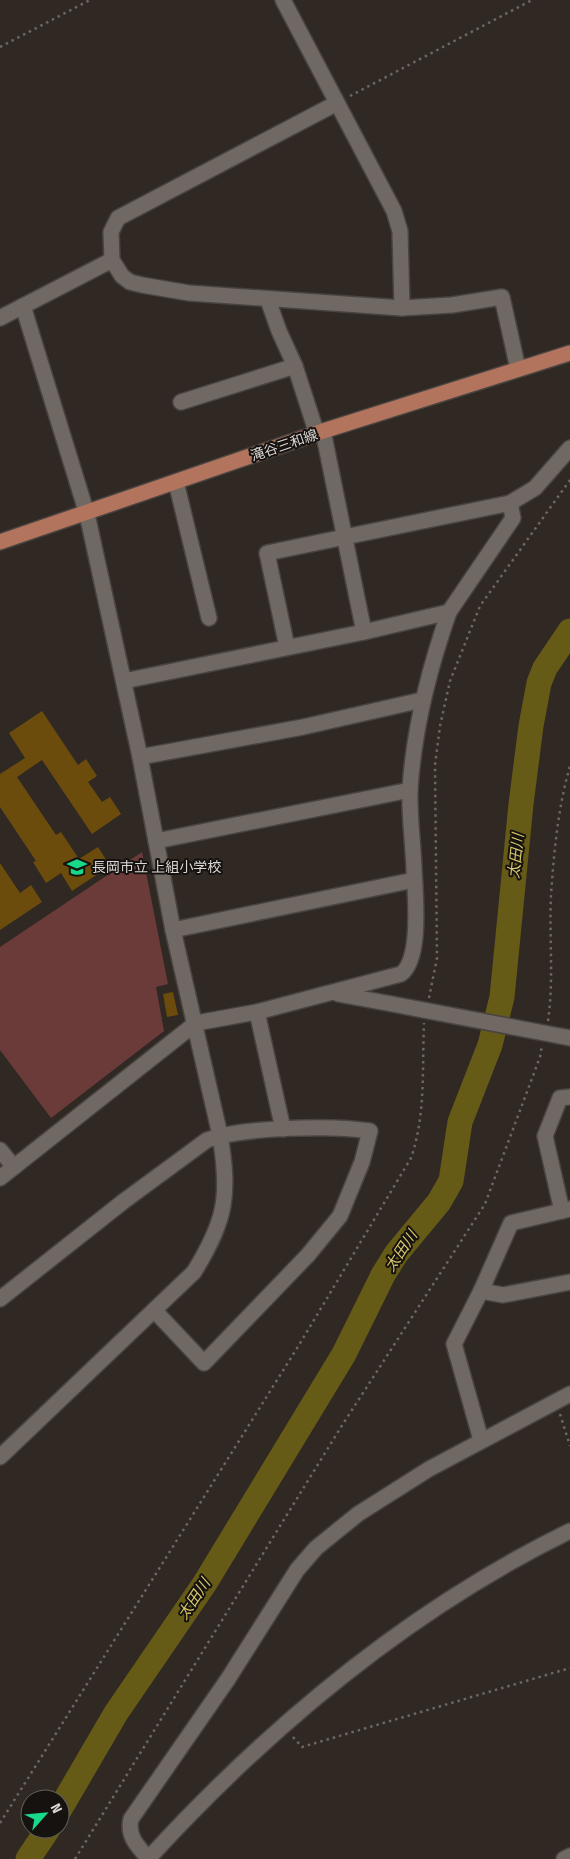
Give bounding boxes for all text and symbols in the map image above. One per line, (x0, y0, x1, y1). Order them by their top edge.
street label: 滝谷三和線 (248, 426, 320, 465)
water label: 太田川 (505, 831, 528, 879)
school or university icon: 長岡市立 上組小学校 (66, 856, 88, 878)
place label: 長岡市立 上組小学校 (92, 859, 221, 876)
water label: 太田川 (381, 1226, 422, 1275)
water label: 太田川 (174, 1574, 215, 1623)
north arrow (20, 1789, 70, 1839)
text: N (47, 1801, 66, 1816)

